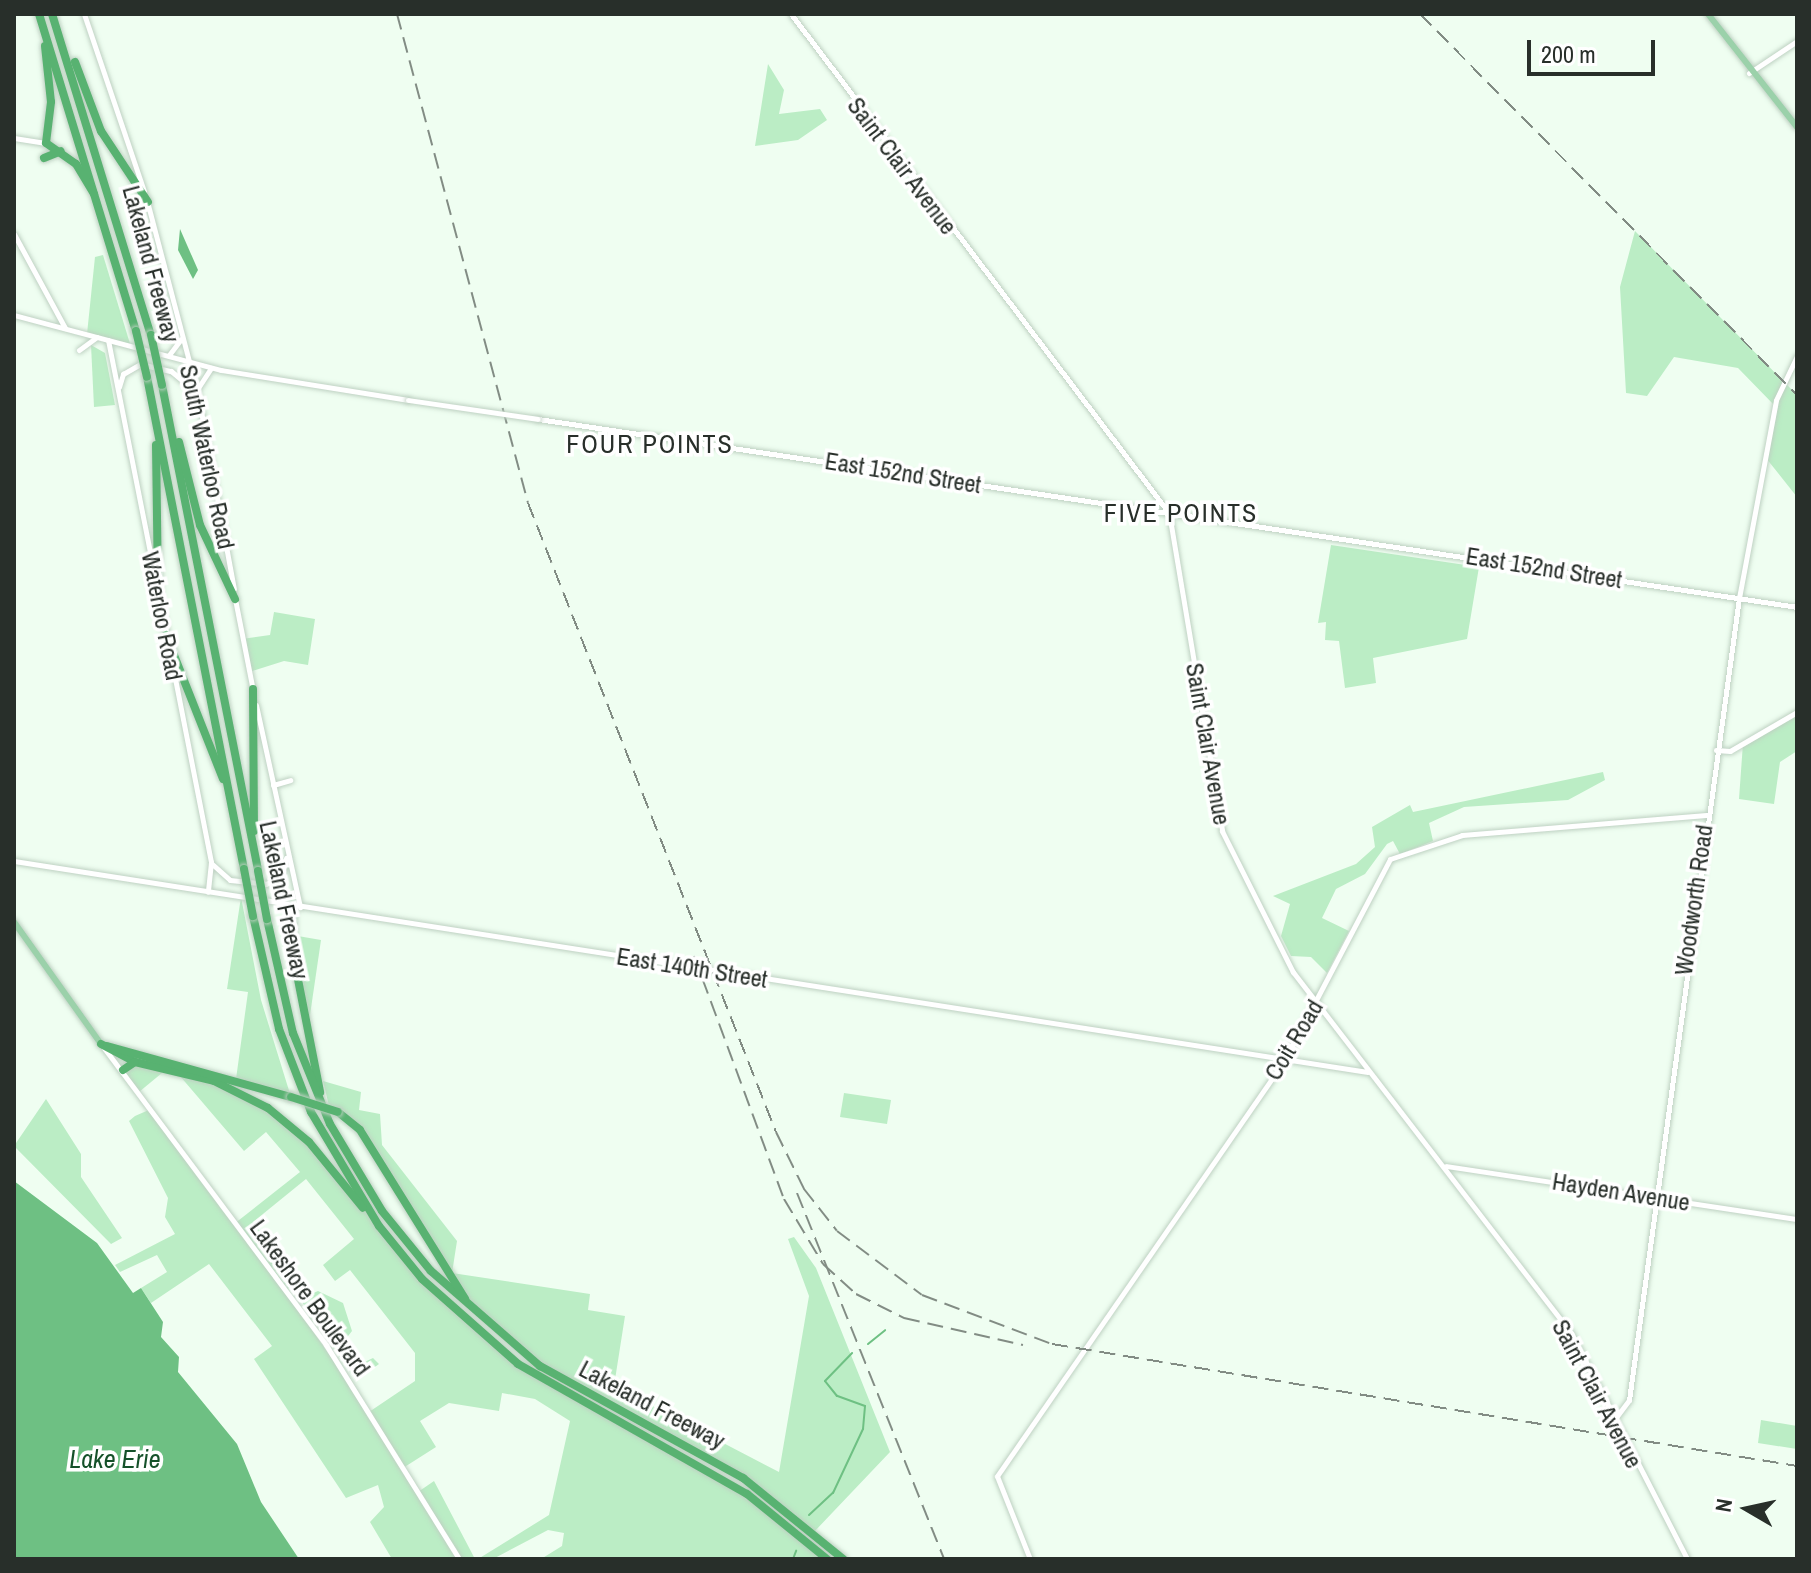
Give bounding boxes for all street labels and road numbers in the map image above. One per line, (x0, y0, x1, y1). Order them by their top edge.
street label: Saint Clair Avenue (841, 92, 963, 240)
street label: Lakeland Freeway (116, 183, 186, 345)
street label: South Waterloo Road (173, 362, 241, 552)
street label: East 152nd Street (823, 446, 983, 500)
street label: East 152nd Street (1464, 541, 1624, 595)
street label: Waterloo Road (135, 549, 189, 683)
street label: Saint Clair Avenue (1180, 660, 1236, 828)
street label: Lakeland Freeway (253, 818, 315, 982)
street label: Woodworth Road (1669, 823, 1719, 977)
street label: East 140th Street (615, 942, 769, 994)
street label: Coit Road (1259, 995, 1329, 1085)
street label: Hayden Avenue (1550, 1167, 1692, 1217)
street label: Lakeshore Boulevard (244, 1214, 376, 1382)
street label: Saint Clair Avenue (1546, 1314, 1648, 1474)
street label: Lakeland Freeway (574, 1355, 730, 1455)

